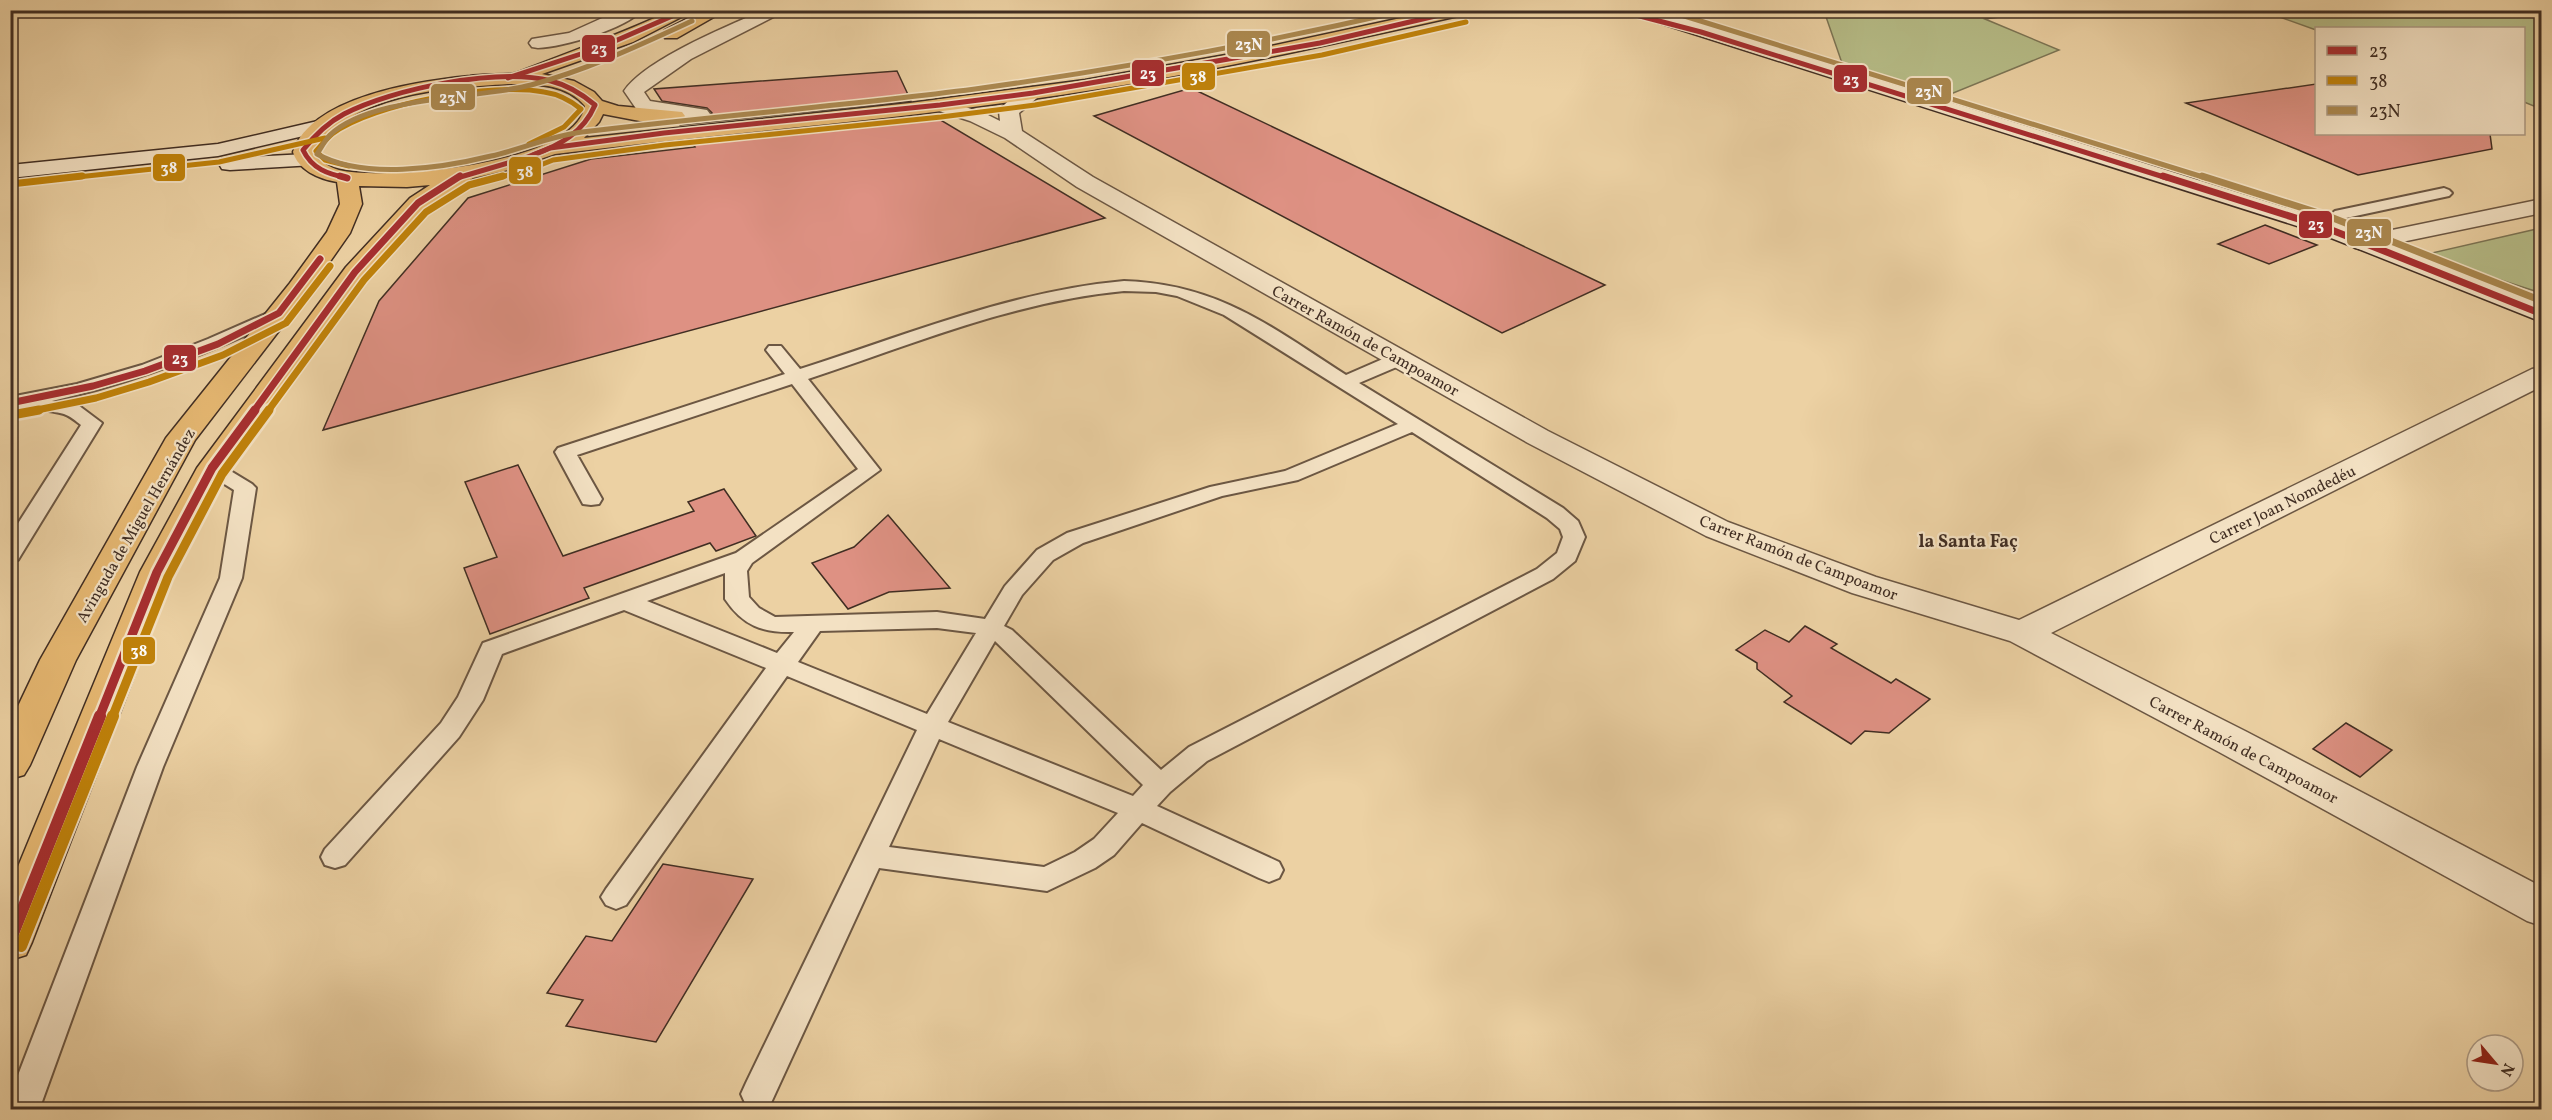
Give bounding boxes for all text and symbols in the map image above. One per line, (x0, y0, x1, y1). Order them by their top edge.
legend (2315, 27, 2525, 135)
line badge: 23N (1226, 30, 1271, 58)
line badge: 23 (581, 34, 616, 63)
text: 23N (1235, 35, 1263, 57)
text: 23 (591, 39, 607, 61)
text: 23 (2369, 40, 2387, 65)
line badge: 23 (1131, 59, 1165, 87)
line badge: 38 (1181, 62, 1216, 91)
text: 23 (1140, 64, 1156, 86)
line badge: 23 (1833, 64, 1868, 93)
text: 38 (1190, 67, 1206, 89)
text: 23 (1843, 70, 1859, 92)
text: 38 (2369, 70, 2387, 95)
line badge: 23N (1906, 77, 1952, 105)
text: 23N (1915, 82, 1943, 104)
line badge: 23N (430, 83, 476, 111)
text: 23N (439, 88, 467, 110)
text: 23N (2369, 100, 2401, 125)
line badge: 38 (152, 153, 186, 182)
line badge: 38 (508, 156, 542, 185)
text: 38 (161, 158, 177, 180)
text: 38 (517, 162, 533, 184)
line badge: 23 (2298, 210, 2333, 239)
text: 23 (2308, 215, 2324, 237)
line badge: 23N (2346, 218, 2392, 247)
text: 23N (2355, 223, 2383, 245)
street label: Carrer Ramón de Campoamor (1267, 281, 1463, 403)
line badge: 23 (163, 344, 197, 372)
text: 23 (172, 349, 188, 371)
street label: Avinguda de Miguel Hernández (72, 425, 201, 627)
street label: Carrer Joan Nomdedéu (2206, 461, 2360, 551)
street label: Carrer Ramón de Campoamor (1696, 511, 1901, 607)
district label: la Santa Faç (1918, 530, 2018, 555)
line badge: 38 (122, 636, 156, 665)
text: 38 (131, 641, 147, 663)
street label: Carrer Ramón de Campoamor (2145, 692, 2342, 810)
north arrow (2465, 1033, 2525, 1093)
text: N (2494, 1059, 2519, 1080)

